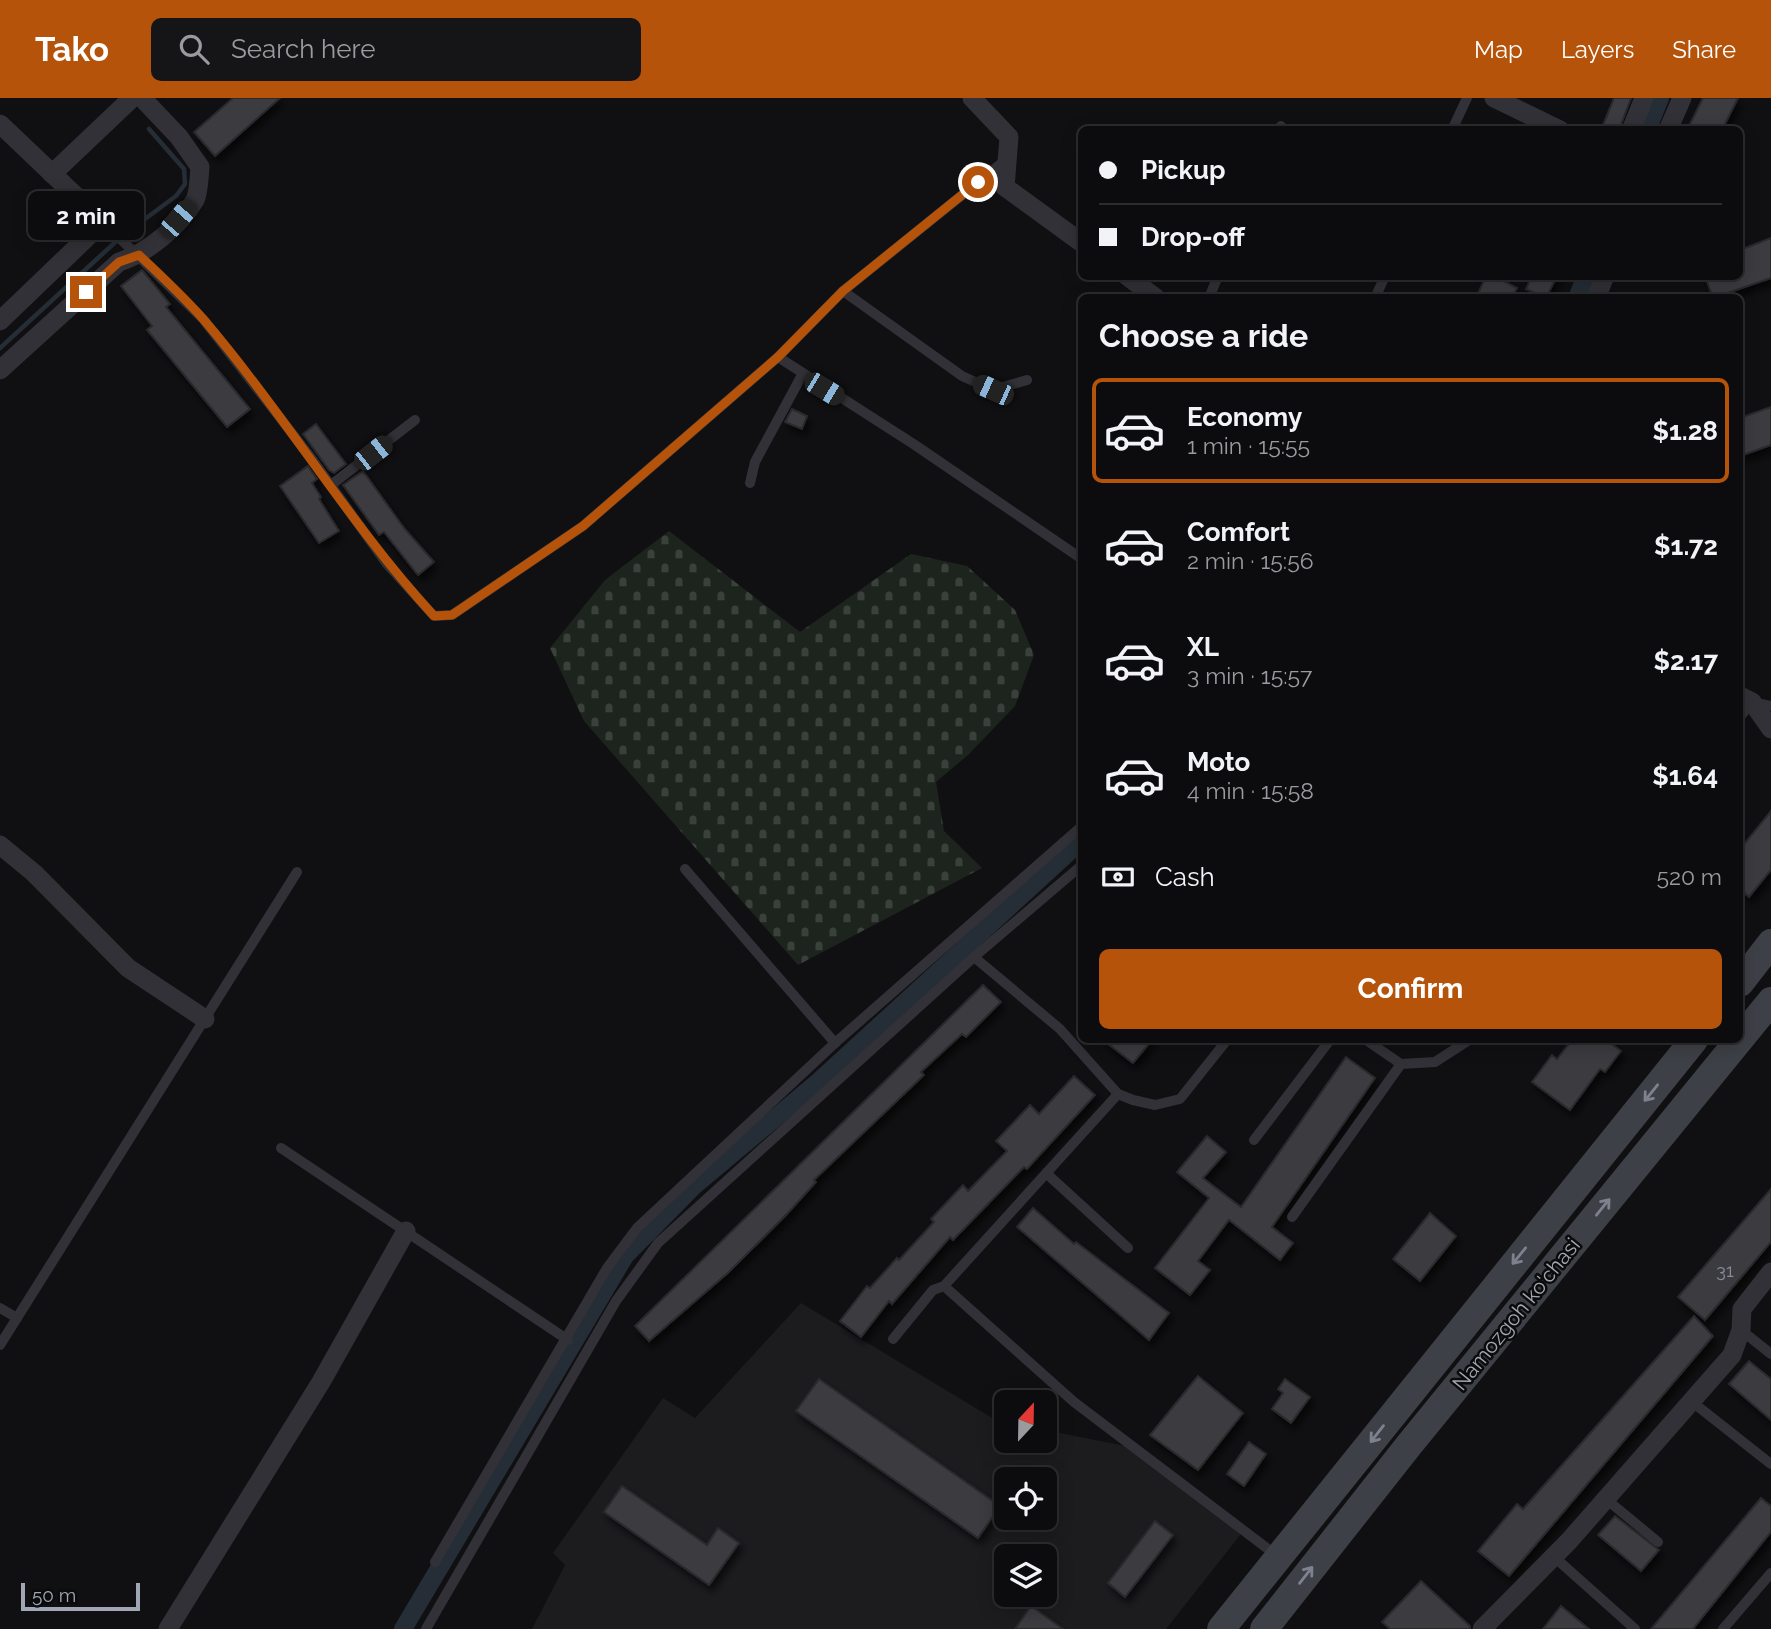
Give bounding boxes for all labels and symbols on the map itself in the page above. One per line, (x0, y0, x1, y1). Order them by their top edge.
route start (962, 166, 994, 198)
callout: 2 min (28, 190, 144, 240)
car (157, 196, 200, 242)
route end (70, 276, 102, 308)
car (801, 369, 848, 409)
car (970, 372, 1017, 408)
car (350, 432, 397, 474)
one-way arrow (1644, 1083, 1659, 1101)
one-way arrow (1595, 1199, 1611, 1217)
street label: Namozgoh ko'chasi (1447, 1233, 1585, 1395)
one-way arrow (1511, 1247, 1527, 1265)
house number: 31 (1716, 1260, 1734, 1281)
north arrow (994, 1390, 1057, 1452)
one-way arrow (1370, 1424, 1385, 1443)
one-way arrow (1299, 1566, 1314, 1585)
scale bar (21, 1580, 140, 1612)

